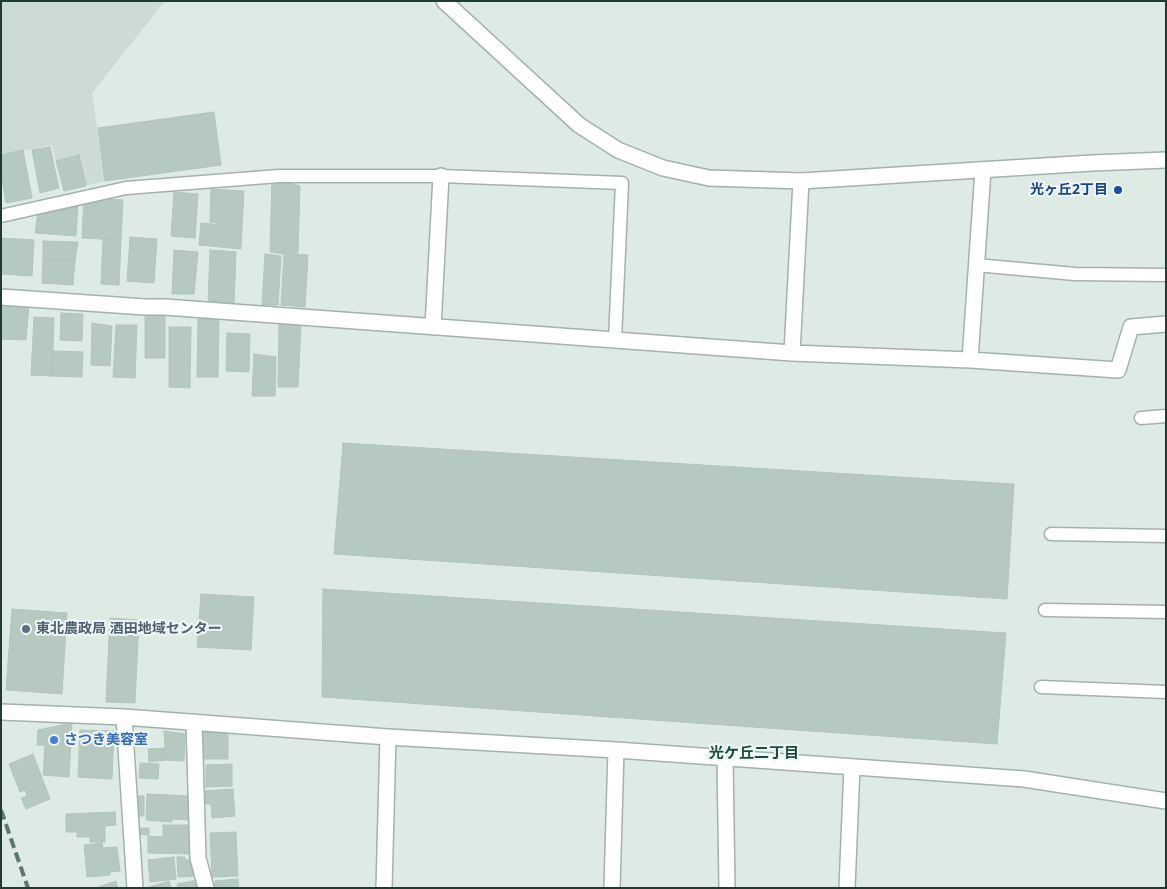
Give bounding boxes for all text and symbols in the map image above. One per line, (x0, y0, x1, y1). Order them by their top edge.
place label: 光ヶ丘2丁目 (1030, 182, 1108, 198)
marker: 光ヶ丘2丁目 (1112, 184, 1124, 196)
place label: 東北農政局 酒田地域センター (36, 621, 222, 637)
marker: 東北農政局 酒田地域センター (20, 623, 32, 635)
place label: さつき美容室 (64, 732, 148, 748)
marker: さつき美容室 (48, 734, 60, 746)
district label: 光ケ丘二丁目 (709, 745, 799, 763)

